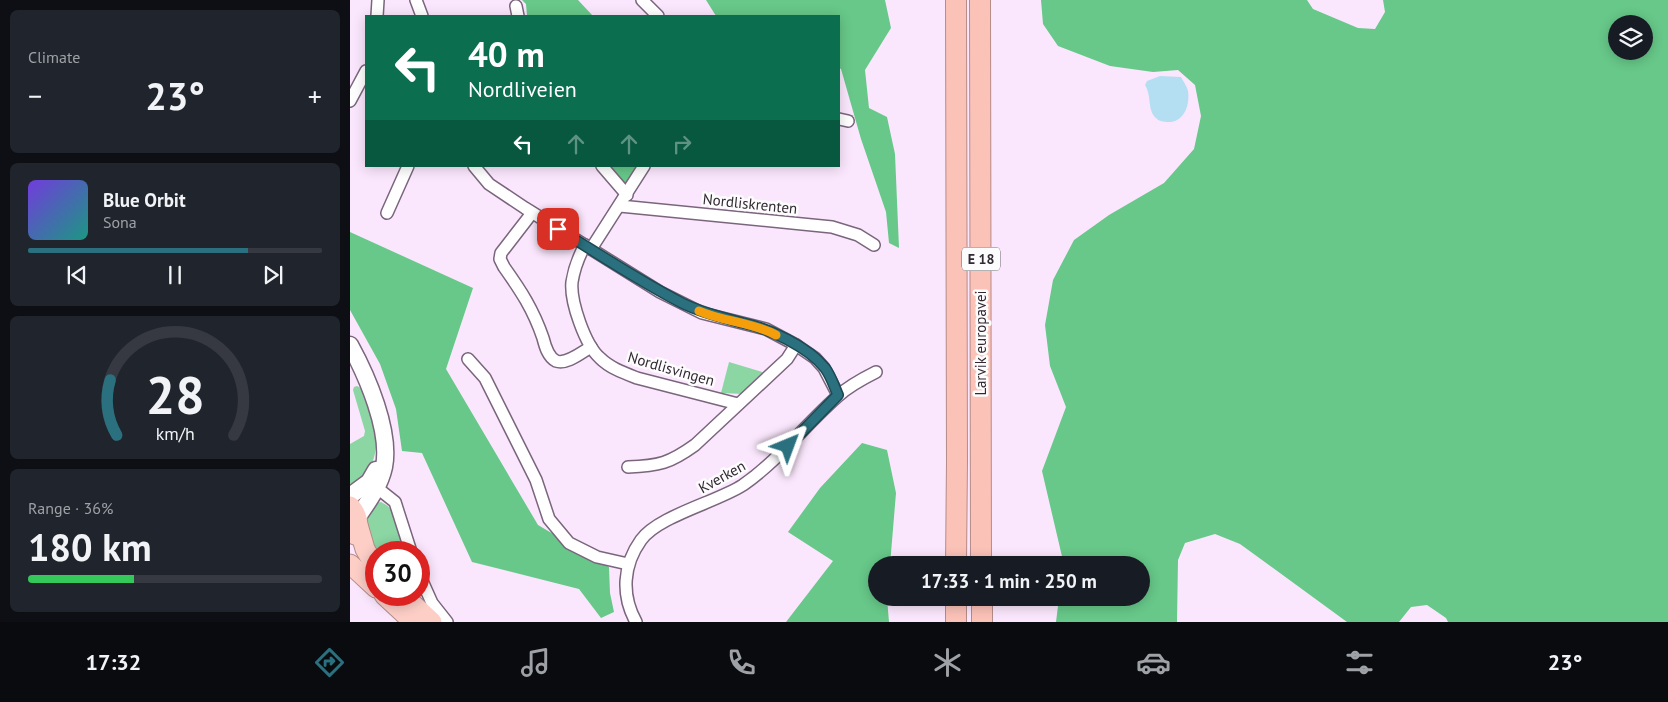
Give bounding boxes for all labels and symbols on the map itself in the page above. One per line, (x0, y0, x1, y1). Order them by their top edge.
street label: Nordliskrenten (702, 189, 798, 218)
pin (537, 208, 579, 250)
road number: E 18 (962, 248, 1000, 270)
street label: Larvik europavei (971, 290, 990, 396)
street label: Nordlisvingen (626, 347, 717, 390)
position arrow (761, 419, 813, 471)
street label: Kverken (695, 456, 749, 497)
speed limit sign: 30 (365, 541, 430, 606)

